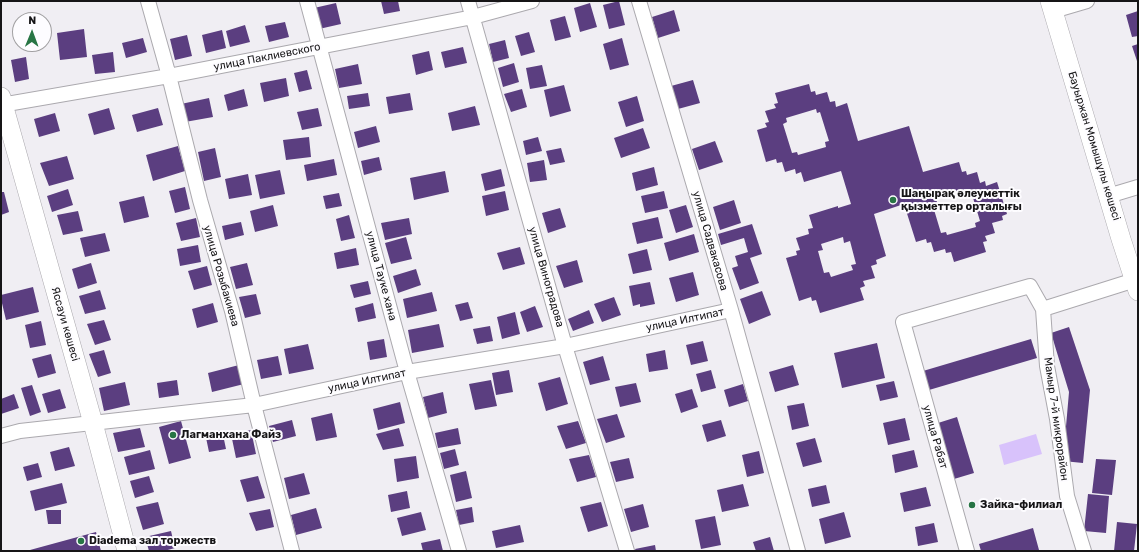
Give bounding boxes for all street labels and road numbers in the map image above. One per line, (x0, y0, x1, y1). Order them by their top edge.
street label: улица Паклиевского (212, 40, 322, 74)
street label: Бауыржан Момышұлы көшесі (1065, 70, 1123, 222)
street label: улица Садвакасова (689, 190, 731, 292)
street label: улица Розыбакиева (200, 224, 242, 328)
street label: улица Виноградова (525, 225, 567, 329)
street label: улица Тауке хана (363, 230, 399, 322)
street label: Яссауи көшесі (48, 285, 82, 363)
street label: улица Илтипат (645, 305, 725, 335)
street label: Мамыр 7-й микрорайон (1041, 356, 1071, 482)
street label: улица Илтипат (327, 366, 407, 396)
street label: улица Рабат (920, 404, 950, 470)

